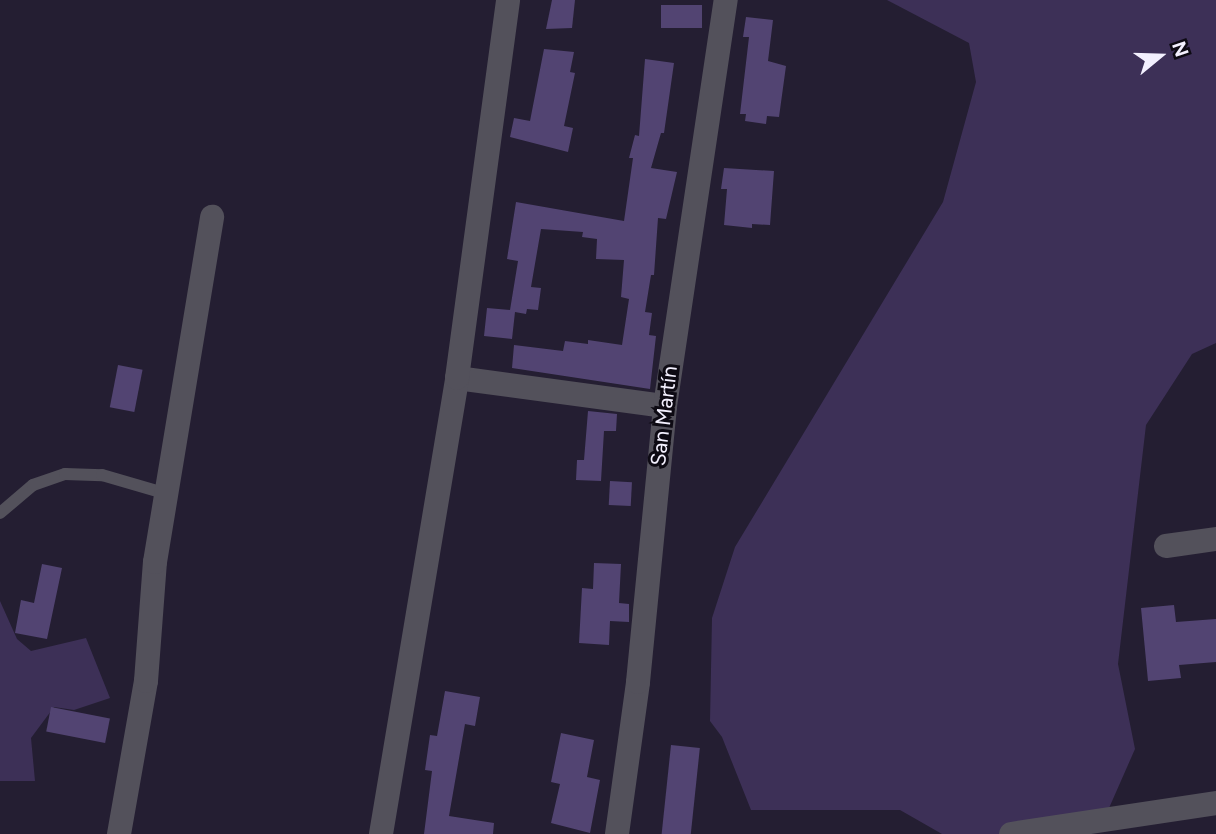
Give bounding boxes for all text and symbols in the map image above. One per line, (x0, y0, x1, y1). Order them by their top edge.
north arrow (1125, 21, 1195, 91)
text: N (1167, 38, 1194, 60)
street label: San Martín (645, 365, 683, 467)

